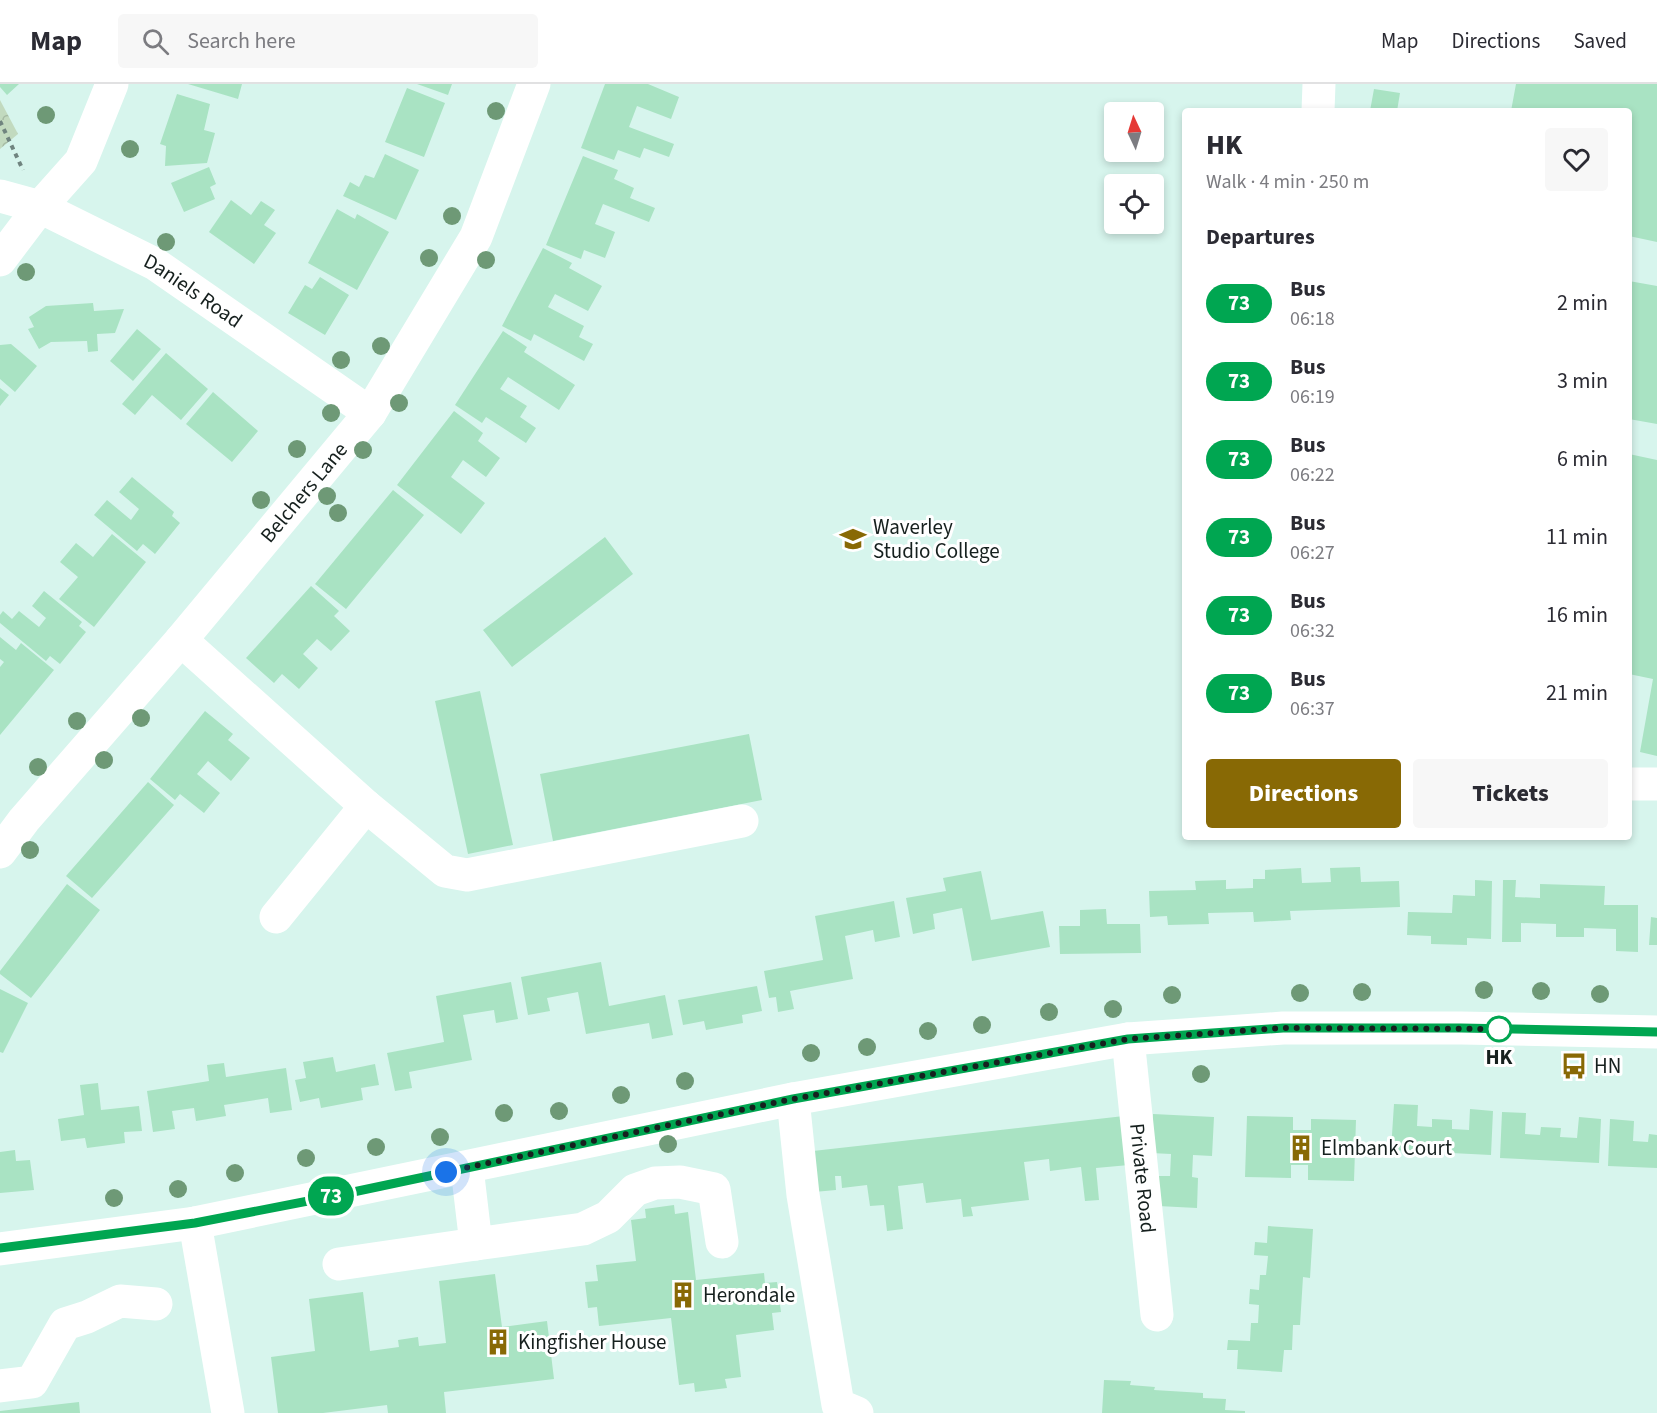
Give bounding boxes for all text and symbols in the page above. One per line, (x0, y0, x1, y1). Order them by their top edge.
search box (118, 14, 538, 68)
text: Map (30, 21, 82, 61)
icon: search (139, 25, 172, 58)
text: Search here (187, 25, 296, 57)
text: Map (1381, 26, 1419, 56)
text: Directions (1452, 26, 1540, 56)
text: Saved (1573, 26, 1627, 56)
north arrow (1104, 102, 1164, 162)
map controls (1104, 102, 1164, 234)
text: HK (1206, 125, 1242, 165)
button: heart (1545, 128, 1608, 191)
text: Walk · 4 min · 250 m (1206, 168, 1369, 196)
button: locate (1104, 174, 1164, 234)
text: Departures (1206, 221, 1315, 253)
street label: Daniels Road (139, 246, 248, 335)
text: Bus (1290, 273, 1326, 305)
text: 2 min (1557, 287, 1608, 319)
text: 73 (1228, 288, 1250, 318)
text: 06:18 (1290, 305, 1335, 333)
text: Bus (1290, 351, 1326, 383)
text: 3 min (1557, 365, 1608, 397)
text: 73 (1228, 366, 1250, 396)
text: 06:19 (1290, 383, 1335, 411)
text: Bus (1290, 429, 1326, 461)
street label: Belchers Lane (253, 436, 355, 549)
text: 6 min (1557, 443, 1608, 475)
text: 73 (1228, 444, 1250, 474)
text: 06:22 (1290, 461, 1335, 489)
text: Bus (1290, 507, 1326, 539)
place label: Waverley Studio College (873, 512, 1000, 566)
text: 11 min (1546, 521, 1608, 553)
text: 73 (1228, 522, 1250, 552)
school or university icon: Waverley Studio College (838, 524, 868, 554)
text: 06:27 (1290, 539, 1335, 567)
text: Bus (1290, 585, 1326, 617)
text: 16 min (1546, 599, 1608, 631)
text: 73 (1228, 600, 1250, 630)
text: 06:32 (1290, 617, 1335, 645)
text: Bus (1290, 663, 1326, 695)
text: 21 min (1546, 677, 1608, 709)
text: 73 (1228, 678, 1250, 708)
text: 06:37 (1290, 695, 1335, 723)
button: Directions (1206, 759, 1401, 828)
button: Tickets (1413, 759, 1608, 828)
marker: HK (1486, 1016, 1512, 1042)
place label: HK (1485, 1042, 1514, 1072)
bus stop icon: HN (1559, 1051, 1589, 1081)
place label: HN (1594, 1051, 1621, 1081)
street label: Private Road (1122, 1122, 1163, 1235)
building icon: Elmbank Court (1286, 1133, 1316, 1163)
place label: Elmbank Court (1321, 1133, 1452, 1163)
your location (431, 1157, 461, 1187)
line badge: 73 (304, 1176, 358, 1216)
text: 73 (320, 1181, 342, 1211)
building icon: Herondale (668, 1280, 698, 1310)
place label: Herondale (703, 1280, 795, 1310)
building icon: Kingfisher House (483, 1327, 513, 1357)
place label: Kingfisher House (518, 1327, 667, 1357)

